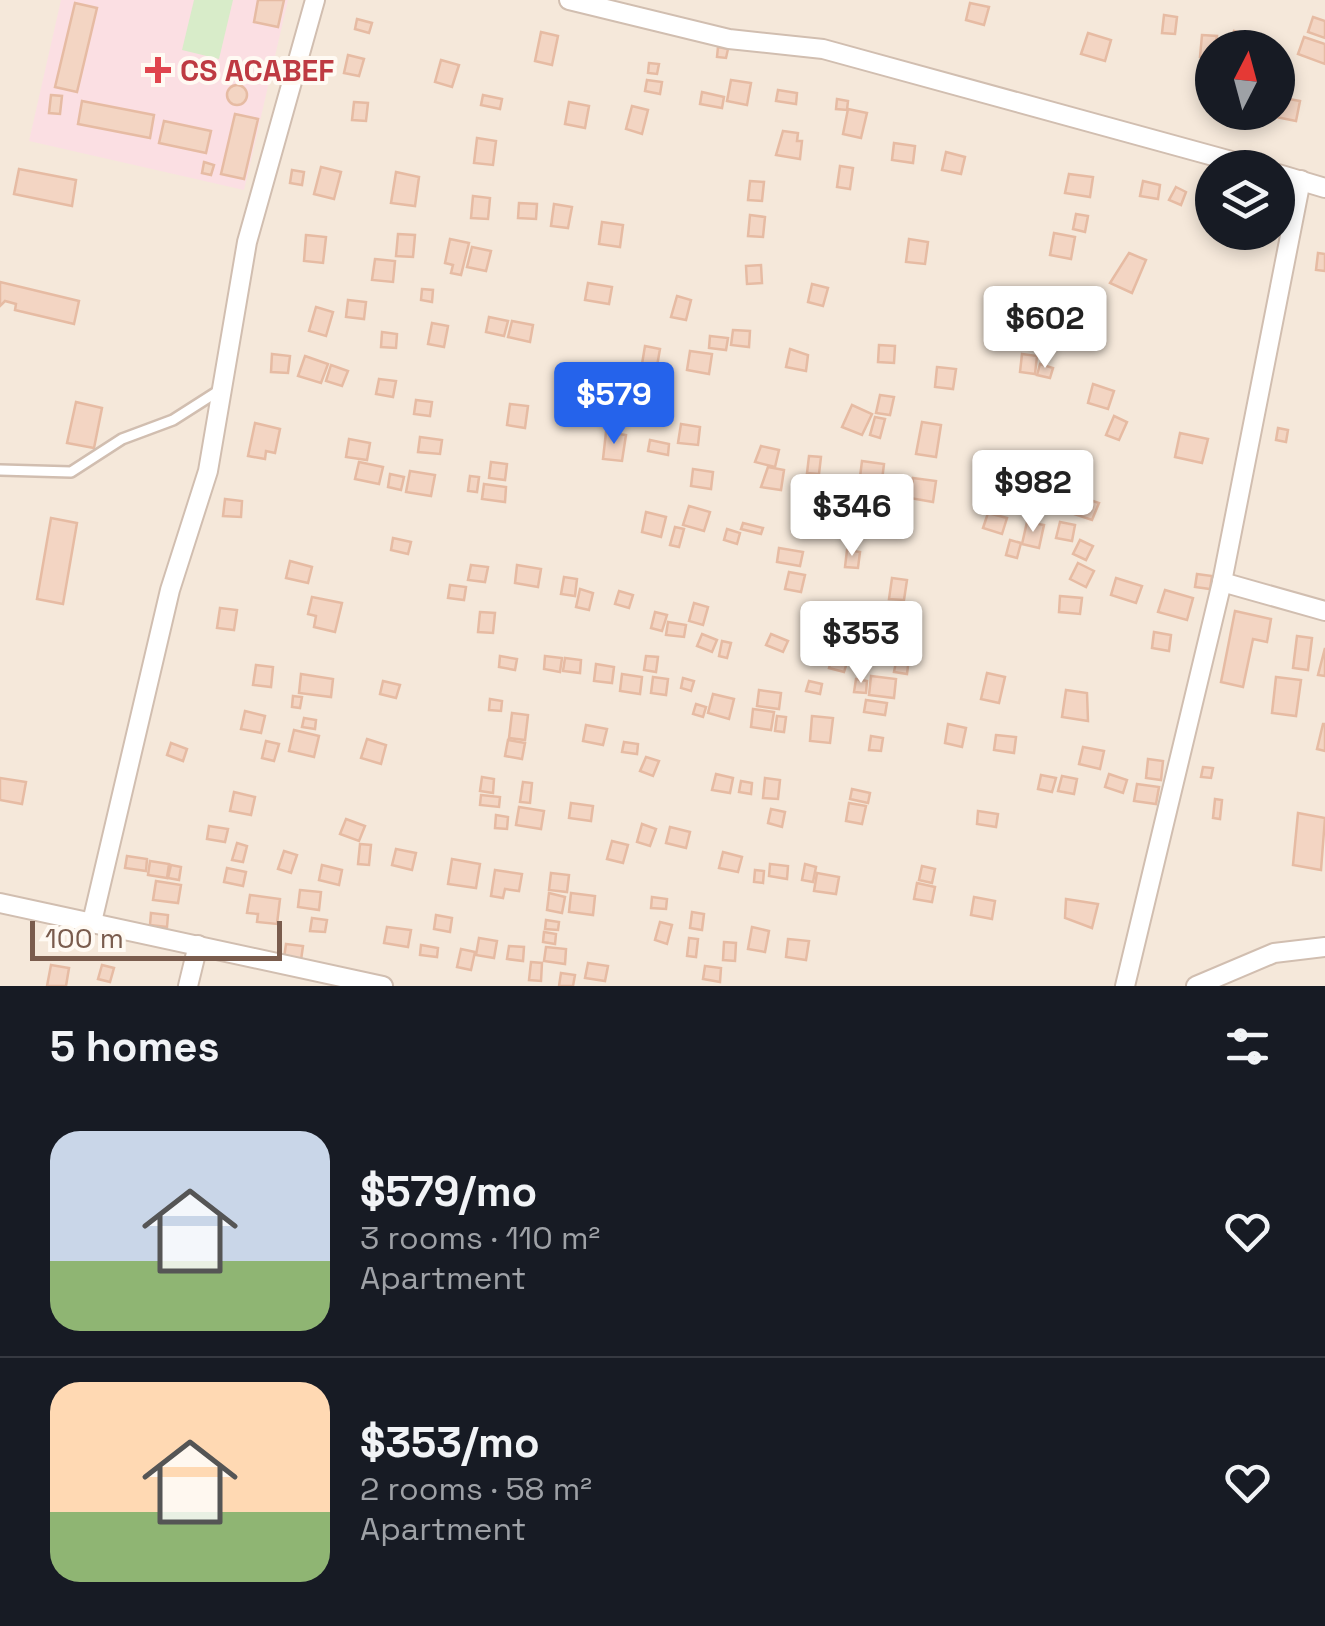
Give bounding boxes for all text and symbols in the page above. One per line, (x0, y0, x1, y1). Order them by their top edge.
north arrow (1195, 30, 1295, 130)
map controls (1195, 30, 1295, 250)
place label: CS ACABEF (180, 51, 334, 90)
marker: CS ACABEF (145, 57, 171, 83)
button: layers (1195, 150, 1295, 250)
pin: $602 (986, 286, 1104, 371)
text: $602 (1006, 298, 1084, 338)
pin: $579 (555, 362, 673, 447)
text: $579 (576, 374, 652, 414)
pin: $982 (974, 450, 1092, 535)
text: $982 (994, 462, 1072, 502)
pin: $346 (793, 474, 911, 559)
text: $346 (813, 486, 891, 526)
pin: $353 (802, 601, 920, 686)
text: $353 (822, 613, 900, 653)
scale bar (30, 916, 282, 960)
text: 100 m (45, 920, 124, 956)
icon: filters (1220, 1019, 1275, 1074)
text: 5 homes (50, 1020, 220, 1073)
text: $579/mo (360, 1165, 537, 1218)
icon: home (130, 1171, 250, 1291)
icon: heart (1220, 1204, 1275, 1259)
text: 3 rooms · 110 m² (360, 1218, 600, 1258)
text: Apartment (360, 1258, 526, 1298)
text: $353/mo (360, 1416, 540, 1469)
icon: home (130, 1422, 250, 1542)
icon: heart (1220, 1455, 1275, 1510)
text: 2 rooms · 58 m² (360, 1469, 592, 1509)
text: Apartment (360, 1509, 526, 1549)

